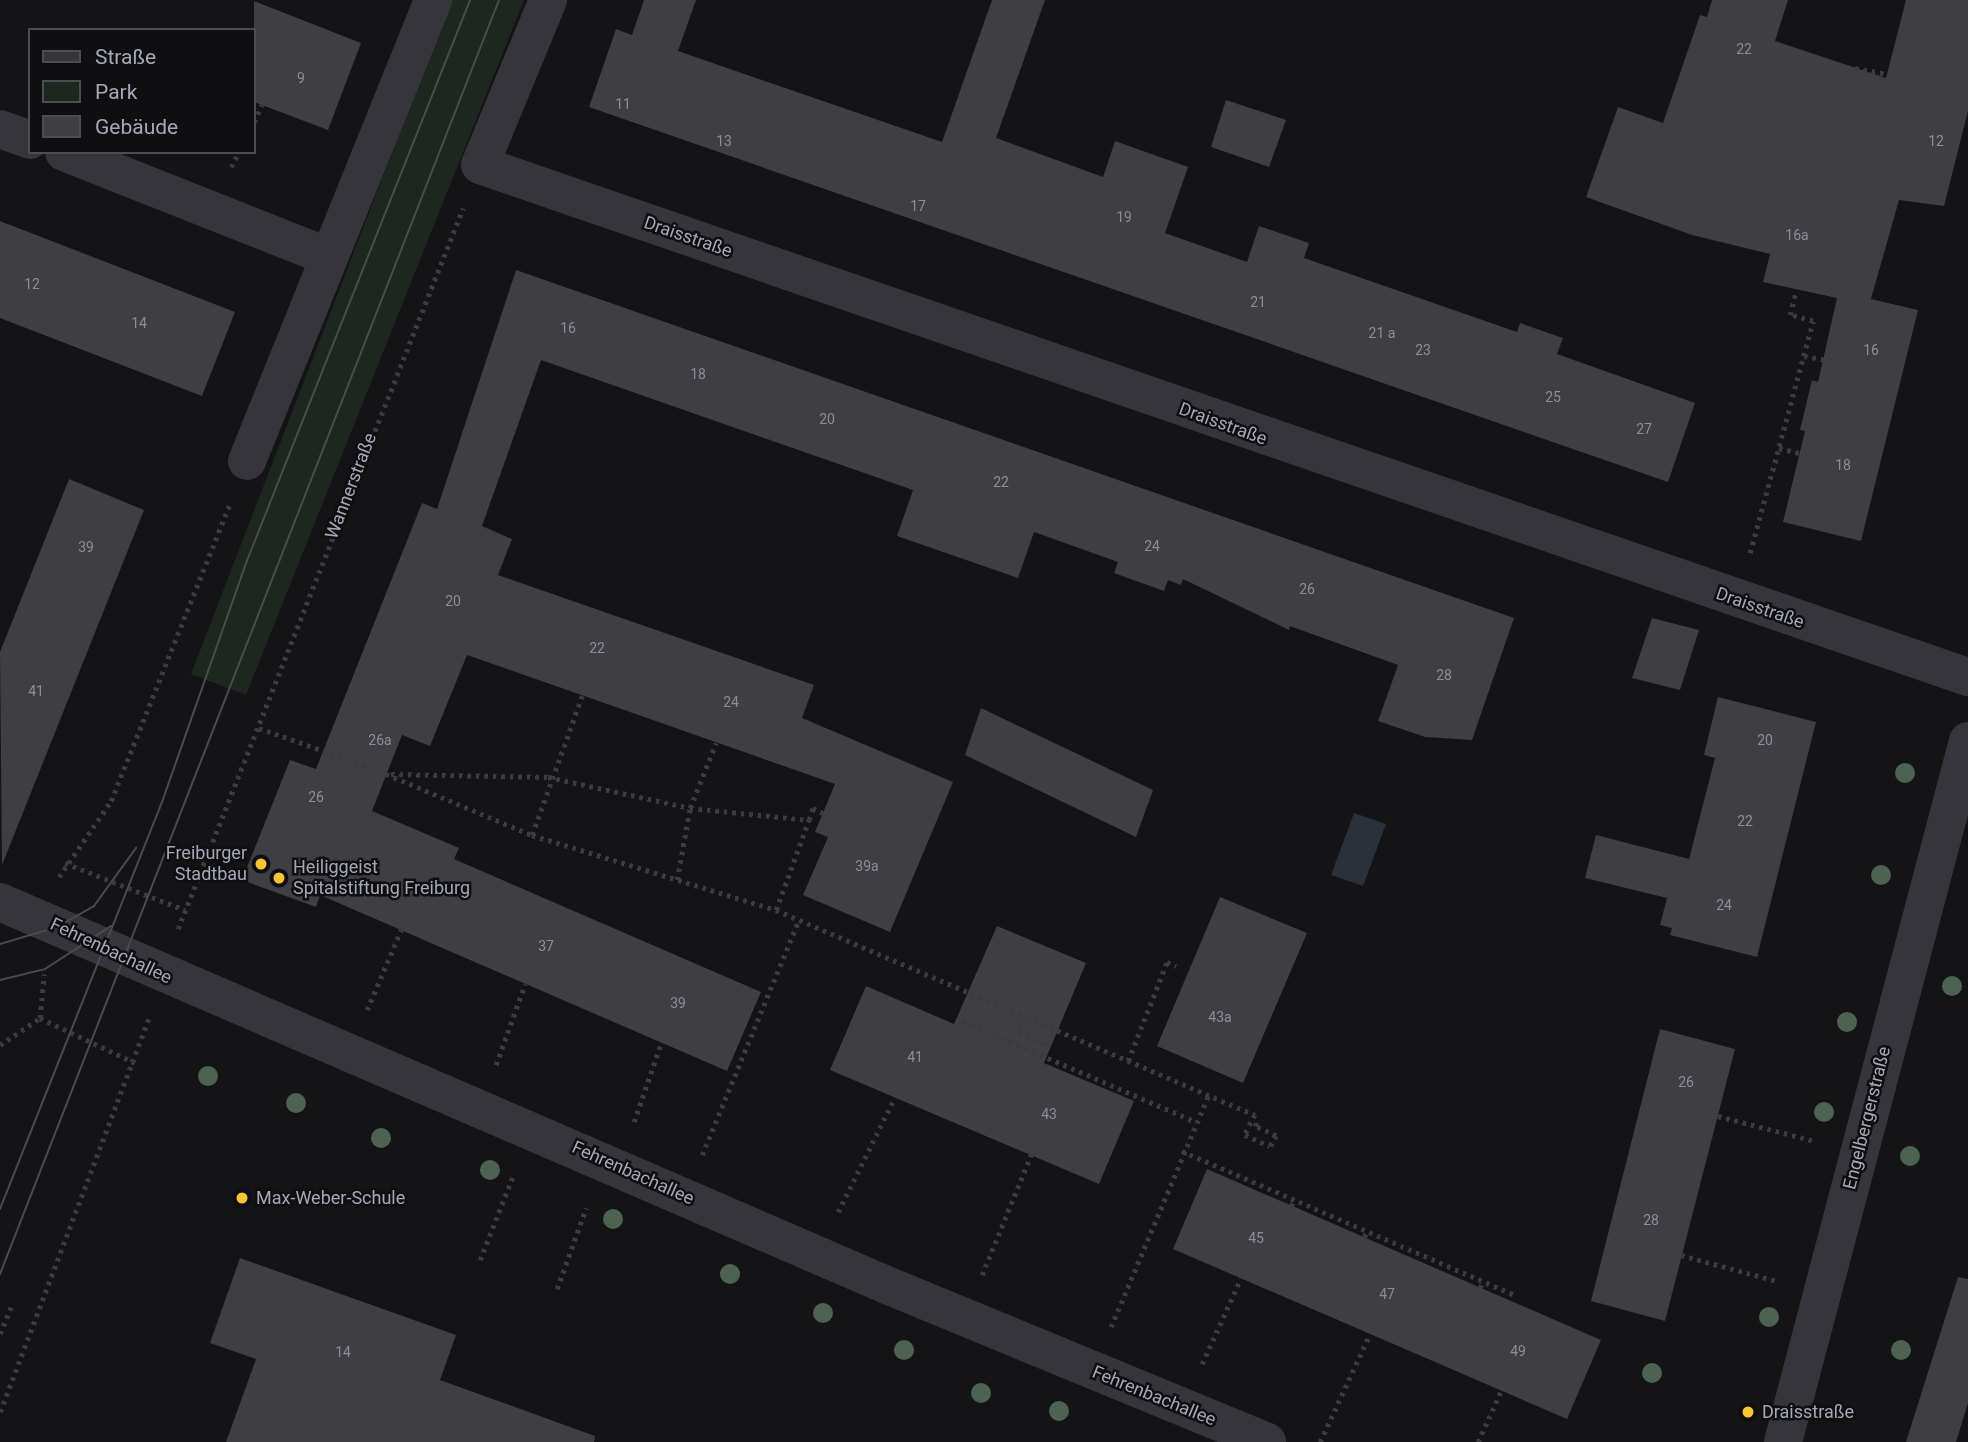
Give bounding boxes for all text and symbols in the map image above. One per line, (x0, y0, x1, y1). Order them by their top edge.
legend (28, 28, 256, 154)
house number: 22 (1736, 41, 1752, 57)
text: Straße (95, 45, 156, 69)
house number: 9 (297, 70, 305, 86)
text: Park (95, 80, 137, 104)
house number: 11 (615, 96, 631, 112)
text: Gebäude (95, 115, 178, 139)
house number: 13 (716, 133, 732, 149)
house number: 12 (1928, 133, 1944, 149)
house number: 17 (910, 198, 926, 214)
house number: 19 (1116, 209, 1132, 225)
street label: Draisstraße (641, 212, 735, 262)
house number: 16a (1785, 227, 1809, 243)
house number: 12 (24, 276, 40, 292)
house number: 21 (1250, 294, 1266, 310)
house number: 14 (131, 315, 147, 331)
house number: 16 (560, 320, 576, 336)
house number: 21 a (1369, 325, 1395, 341)
house number: 23 (1415, 342, 1431, 358)
house number: 16 (1863, 342, 1879, 358)
house number: 18 (690, 366, 706, 382)
house number: 25 (1545, 389, 1561, 405)
street label: Draisstraße (1176, 398, 1270, 450)
house number: 20 (819, 411, 835, 427)
house number: 27 (1636, 421, 1652, 437)
street label: Wannerstraße (321, 430, 381, 542)
house number: 18 (1835, 457, 1851, 473)
house number: 22 (993, 474, 1009, 490)
house number: 24 (1144, 538, 1160, 554)
house number: 39 (78, 539, 94, 555)
house number: 26 (1299, 581, 1315, 597)
street label: Draisstraße (1713, 583, 1807, 633)
house number: 20 (445, 593, 461, 609)
house number: 22 (589, 640, 605, 656)
house number: 28 (1436, 667, 1452, 683)
house number: 41 (28, 683, 44, 699)
house number: 24 (723, 694, 739, 710)
house number: 26a (368, 732, 392, 748)
house number: 20 (1757, 732, 1773, 748)
house number: 26 (308, 789, 324, 805)
house number: 22 (1737, 813, 1753, 829)
place label: Freiburger Stadtbau (166, 843, 247, 886)
marker: Freiburger Stadtbau (253, 856, 269, 872)
place label: Heiliggeist Spitalstiftung Freiburg (293, 857, 470, 900)
house number: 39a (855, 858, 879, 874)
marker: Heiliggeist Spitalstiftung Freiburg (271, 870, 287, 886)
house number: 24 (1716, 897, 1732, 913)
street label: Fehrenbachallee (47, 913, 175, 989)
house number: 37 (538, 938, 554, 954)
house number: 39 (670, 995, 686, 1011)
house number: 43a (1208, 1009, 1232, 1025)
street label: Engelbergerstraße (1839, 1044, 1895, 1192)
house number: 41 (907, 1049, 923, 1065)
house number: 26 (1678, 1074, 1694, 1090)
house number: 43 (1041, 1106, 1057, 1122)
street label: Fehrenbachallee (569, 1136, 697, 1210)
place label: Max-Weber-Schule (256, 1187, 405, 1209)
marker: Max-Weber-Schule (234, 1190, 250, 1206)
house number: 28 (1643, 1212, 1659, 1228)
house number: 45 (1248, 1230, 1264, 1246)
house number: 47 (1379, 1286, 1395, 1302)
house number: 49 (1510, 1343, 1526, 1359)
house number: 14 (335, 1344, 351, 1360)
street label: Fehrenbachallee (1089, 1361, 1219, 1431)
place label: Draisstraße (1762, 1401, 1854, 1423)
marker: Draisstraße (1740, 1404, 1756, 1420)

